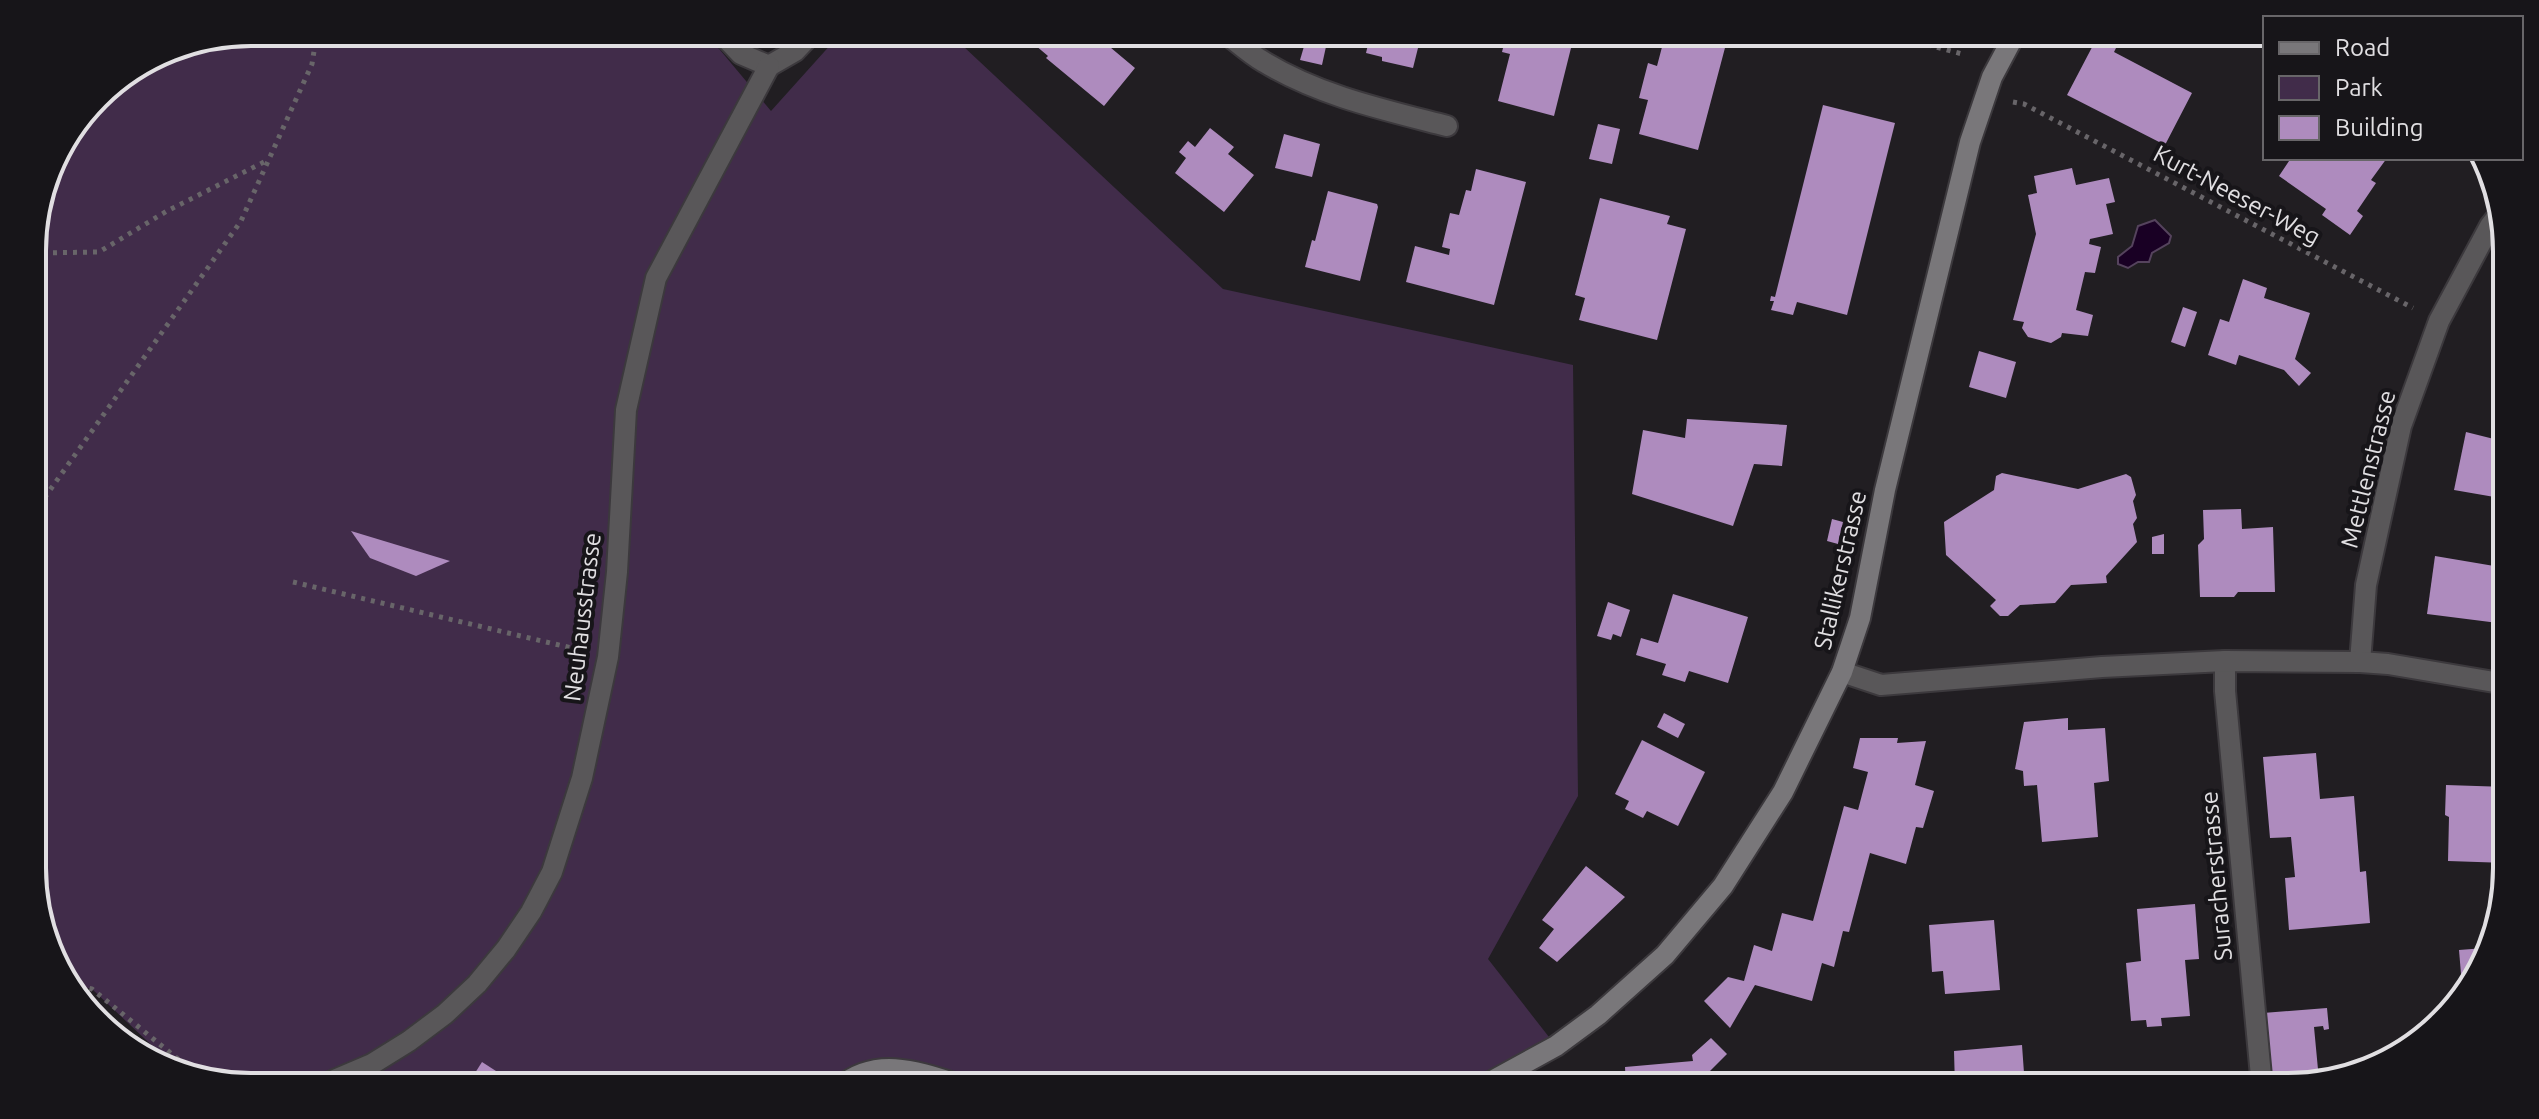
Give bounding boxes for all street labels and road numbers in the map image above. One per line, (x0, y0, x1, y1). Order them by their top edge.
street label: Kurt-Neeser-Weg (2149, 140, 2325, 250)
street label: Mettlenstrasse (2335, 387, 2401, 551)
street label: Stallikerstrasse (1809, 488, 1871, 652)
street label: Neuhausstrasse (558, 531, 606, 703)
street label: Suracherstrasse (2195, 790, 2237, 962)

